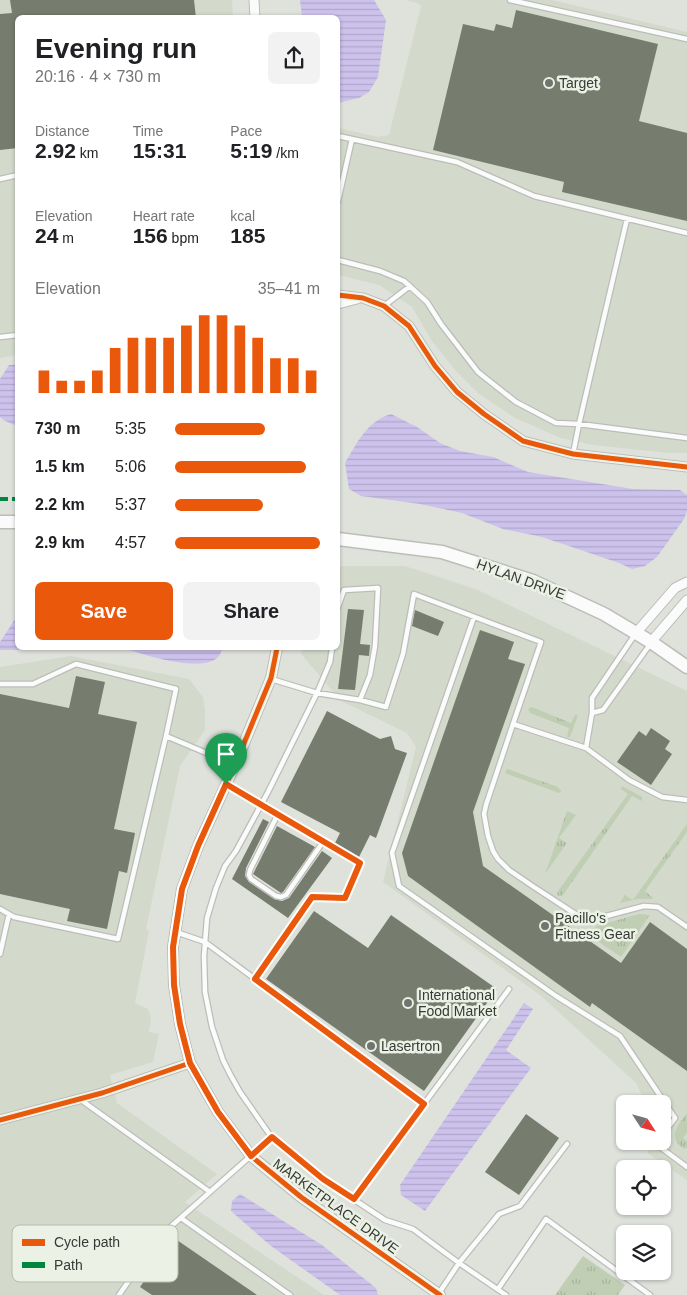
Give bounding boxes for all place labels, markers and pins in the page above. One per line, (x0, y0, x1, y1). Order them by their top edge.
place label: Target (559, 75, 598, 91)
marker: Target (543, 77, 555, 89)
pin (205, 733, 247, 784)
place label: Pacillo's Fitness Gear (555, 910, 635, 942)
marker: Pacillo's Fitness Gear (539, 920, 551, 932)
place label: International Food Market (418, 987, 497, 1019)
marker: International Food Market (402, 997, 414, 1009)
place label: Lasertron (381, 1038, 440, 1054)
marker: Lasertron (365, 1040, 377, 1052)

